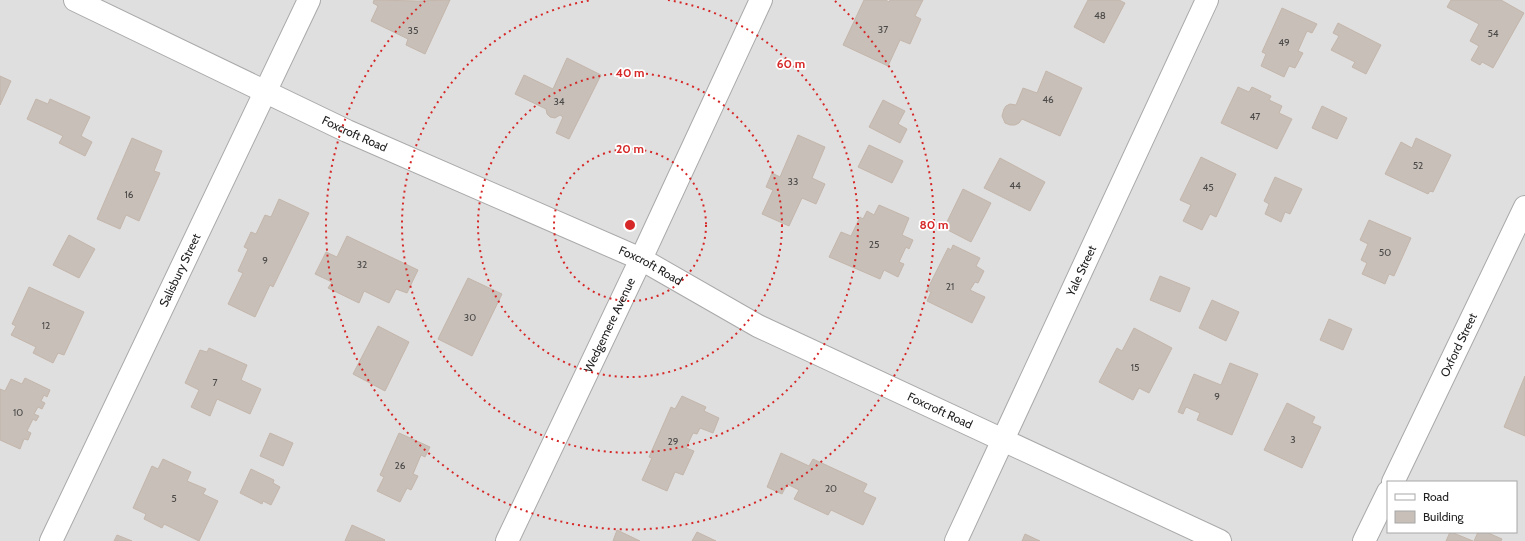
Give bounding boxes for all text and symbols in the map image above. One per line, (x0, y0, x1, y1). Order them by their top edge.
house number: 48 (1094, 9, 1106, 22)
house number: 37 (878, 23, 888, 36)
house number: 35 (408, 24, 418, 37)
house number: 54 (1487, 27, 1499, 40)
house number: 49 (1278, 36, 1290, 49)
text: 60 m (777, 56, 805, 71)
text: 40 m (615, 65, 645, 80)
house number: 46 (1042, 93, 1054, 106)
house number: 34 (553, 95, 565, 108)
house number: 47 (1250, 110, 1260, 123)
street label: Foxcroft Road (320, 112, 390, 155)
text: 20 m (616, 141, 644, 156)
house number: 52 (1413, 159, 1423, 172)
house number: 33 (788, 175, 798, 188)
house number: 44 (1009, 179, 1021, 192)
house number: 45 (1202, 181, 1214, 194)
house number: 16 (125, 188, 134, 201)
text: 80 m (920, 217, 948, 232)
centre of rings (623, 218, 637, 232)
street label: Salisbury Street (156, 231, 204, 309)
house number: 25 (869, 238, 879, 251)
street label: Foxcroft Road (617, 242, 685, 288)
street label: Yale Street (1062, 243, 1099, 299)
house number: 50 (1379, 246, 1391, 259)
house number: 9 (262, 254, 268, 267)
house number: 32 (357, 258, 367, 271)
street label: Wedgemere Avenue (580, 275, 638, 375)
house number: 21 (946, 280, 954, 293)
street label: Oxford Street (1437, 310, 1480, 379)
house number: 30 (464, 311, 476, 324)
house number: 12 (42, 319, 50, 332)
house number: 15 (1131, 361, 1139, 374)
house number: 7 (212, 376, 218, 389)
street label: Foxcroft Road (905, 389, 975, 432)
house number: 9 (1214, 390, 1220, 403)
house number: 10 (13, 406, 23, 419)
house number: 3 (1290, 433, 1296, 446)
house number: 29 (668, 435, 679, 448)
house number: 26 (395, 459, 406, 472)
legend (1387, 481, 1517, 533)
house number: 20 (825, 482, 837, 495)
text: Road (1423, 489, 1449, 504)
house number: 5 (171, 492, 177, 505)
text: Building (1423, 509, 1465, 524)

